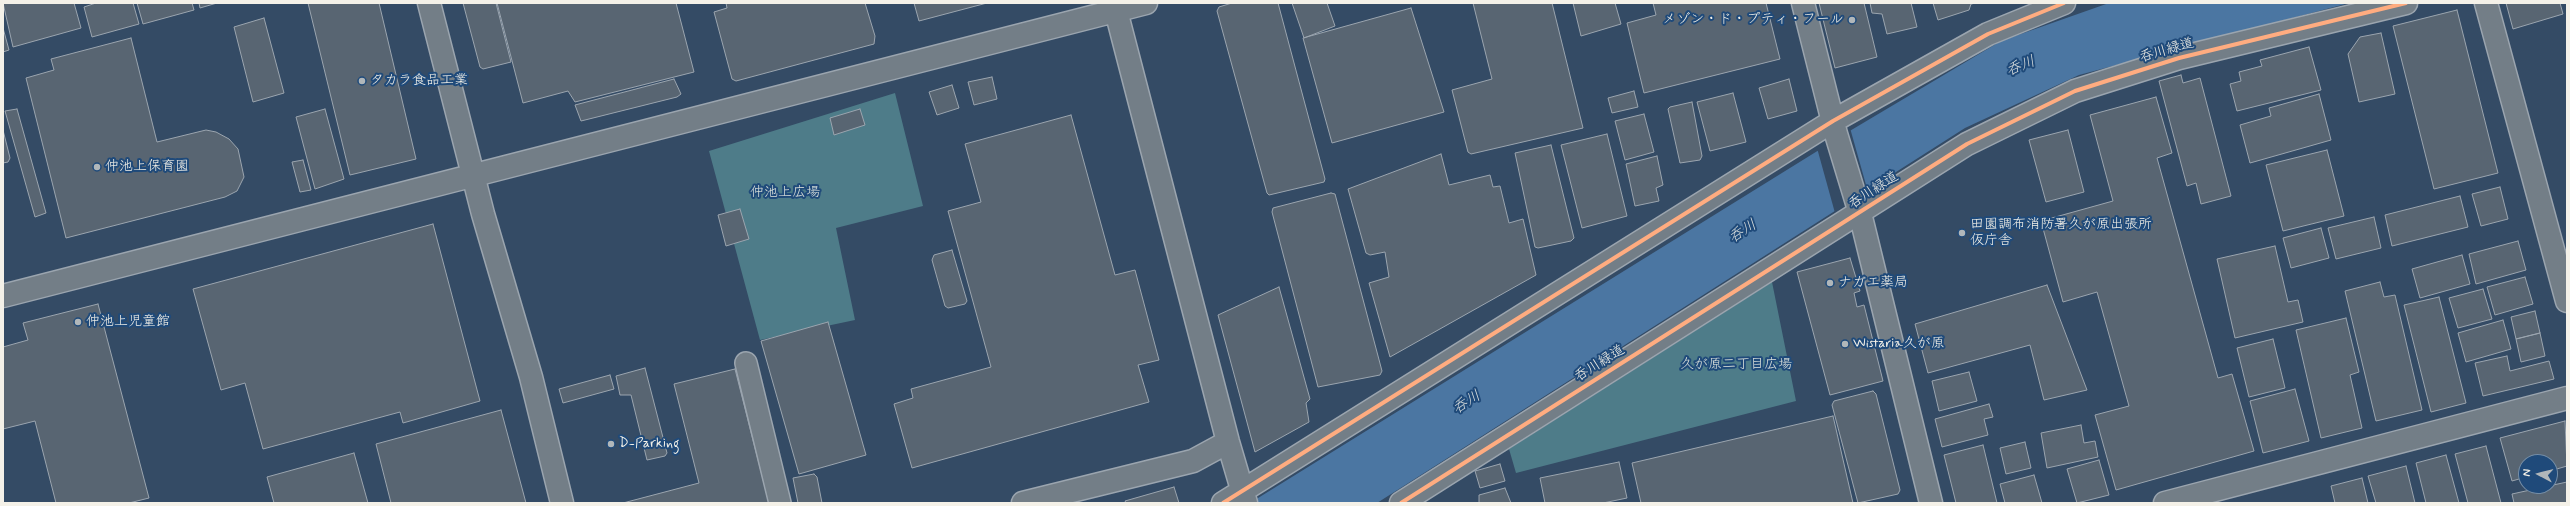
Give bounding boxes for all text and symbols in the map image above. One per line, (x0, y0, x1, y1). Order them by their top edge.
place label: メゾン・ド・プティ・フール (1662, 12, 1844, 28)
marker: メゾン・ド・プティ・フール (1847, 15, 1857, 25)
street label: 呑川緑道 (2138, 35, 2196, 67)
water label: 呑川 (2004, 53, 2038, 81)
place label: タカラ食品工業 (370, 73, 468, 89)
marker: タカラ食品工業 (357, 76, 367, 86)
place label: 仲池上保育園 (105, 159, 189, 175)
marker: 仲池上保育園 (92, 162, 102, 172)
street label: 呑川緑道 (1846, 169, 1902, 213)
park label: 仲池上広場 (750, 185, 820, 201)
water label: 呑川 (1726, 216, 1760, 248)
place label: 田園調布消防署久が原出張所 仮庁舎 (1970, 217, 2152, 250)
marker: 田園調布消防署久が原出張所 仮庁舎 (1957, 228, 1967, 238)
place label: ナガエ薬局 (1838, 275, 1908, 291)
marker: ナガエ薬局 (1825, 278, 1835, 288)
place label: 仲池上児童館 (86, 314, 170, 330)
marker: 仲池上児童館 (73, 317, 83, 327)
place label: Wistaria久が原 (1853, 336, 1945, 352)
marker: Wistaria久が原 (1840, 339, 1850, 349)
street label: 呑川緑道 (1572, 342, 1628, 386)
park label: 久が原二丁目広場 (1680, 357, 1792, 373)
water label: 呑川 (1450, 387, 1484, 419)
place label: D-Parking (619, 436, 680, 452)
marker: D-Parking (606, 439, 616, 449)
north arrow (2518, 454, 2558, 494)
text: N (2520, 468, 2534, 477)

